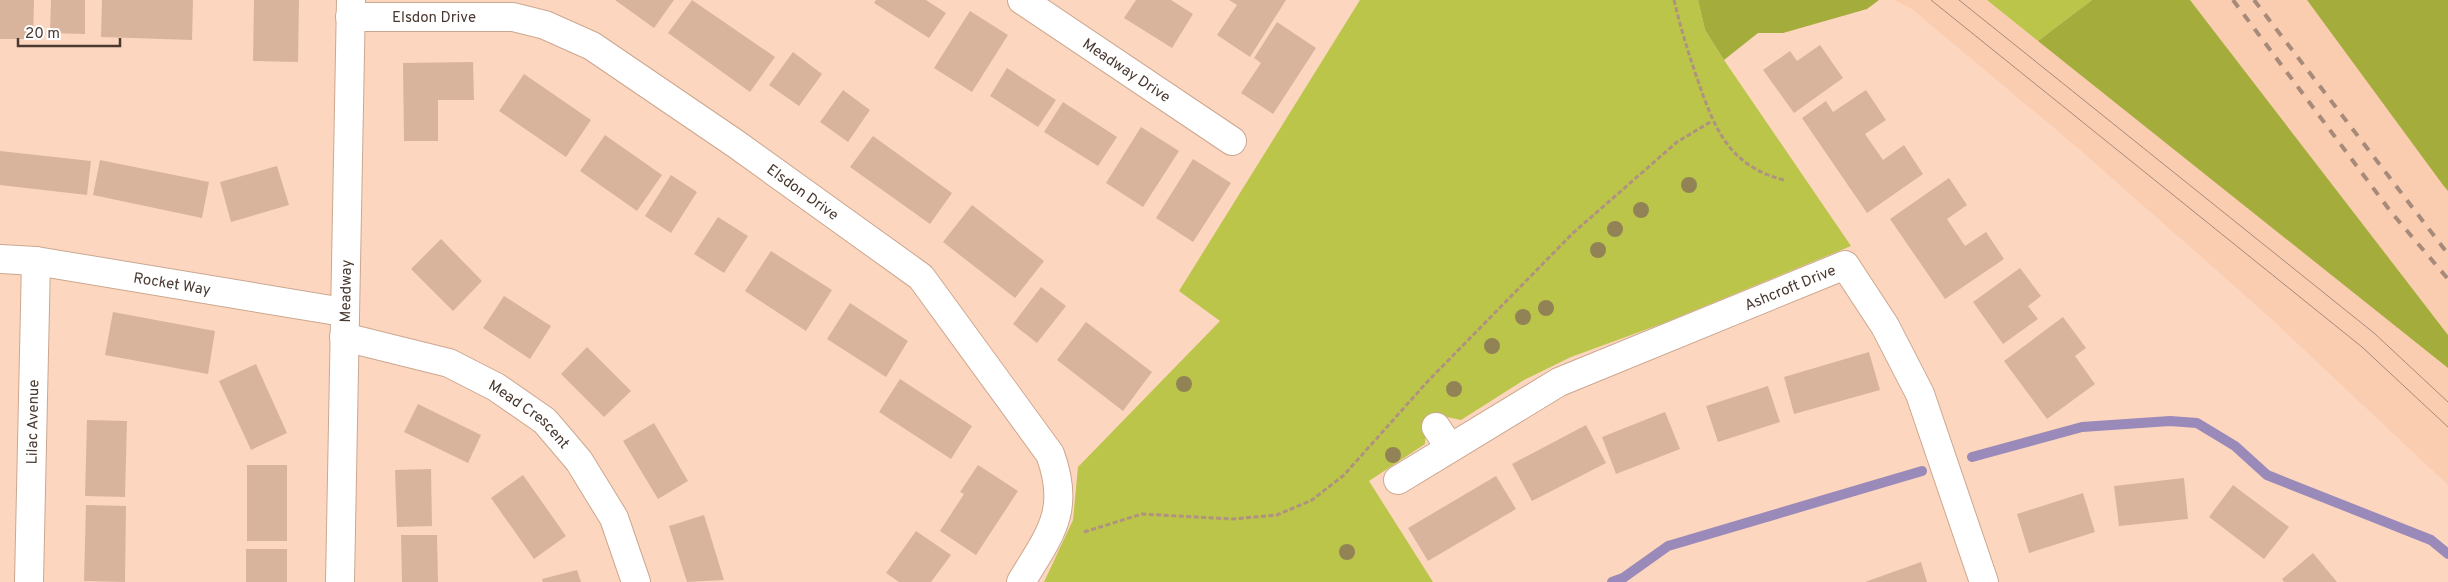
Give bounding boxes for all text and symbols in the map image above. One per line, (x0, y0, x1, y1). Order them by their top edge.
street label: Elsdon Drive (392, 9, 476, 28)
scale bar (18, 15, 120, 47)
text: 20 m (25, 25, 60, 44)
street label: Meadway Drive (1078, 35, 1173, 108)
street label: Elsdon Drive (762, 161, 842, 226)
street label: Meadway (337, 259, 357, 323)
street label: Ashcroft Drive (1742, 262, 1839, 316)
street label: Rocket Way (132, 269, 212, 301)
street label: Mead Crescent (485, 377, 573, 454)
street label: Lilac Avenue (24, 379, 44, 465)

